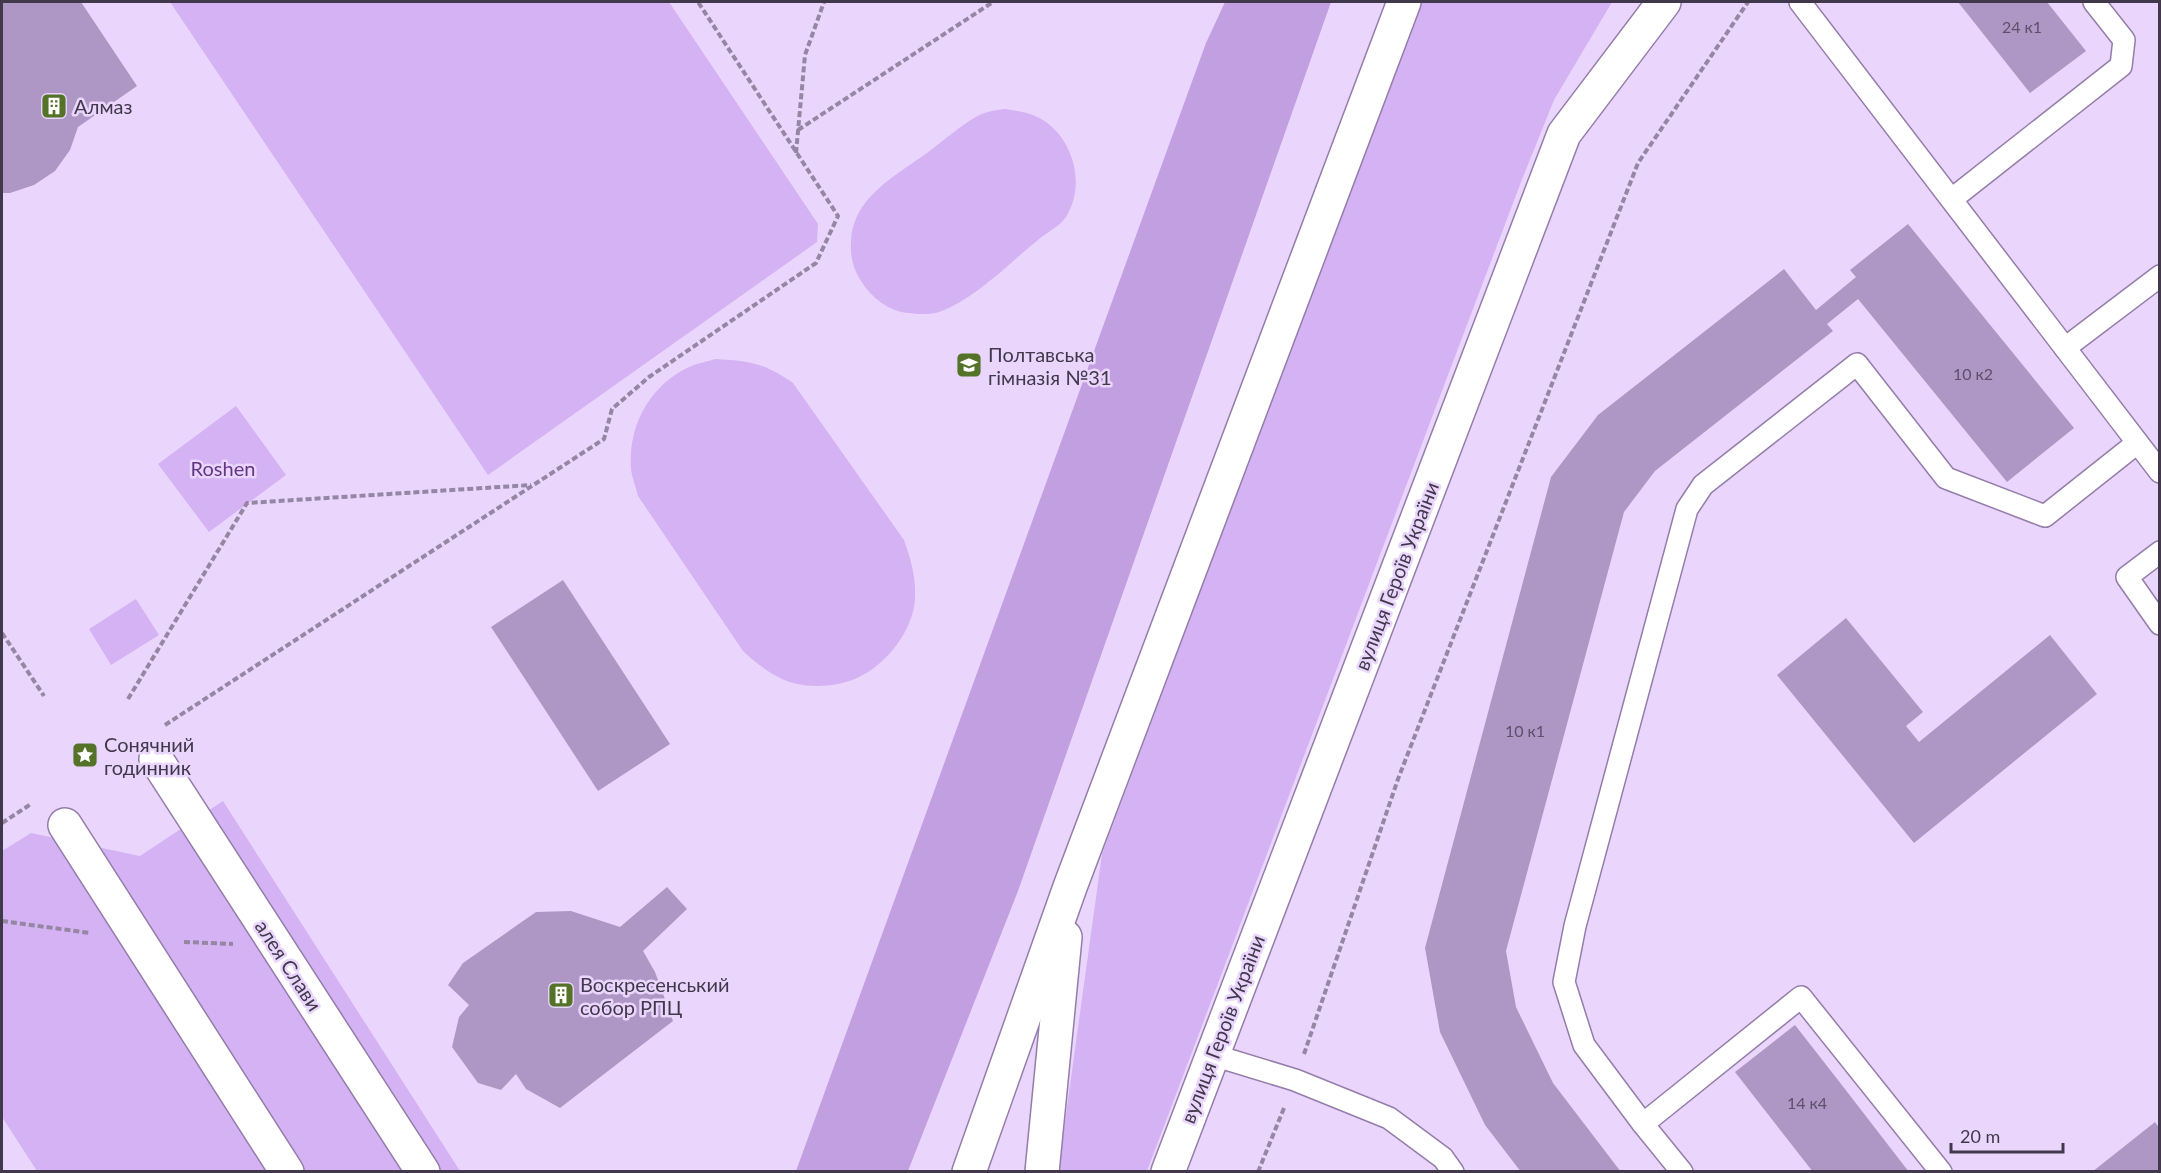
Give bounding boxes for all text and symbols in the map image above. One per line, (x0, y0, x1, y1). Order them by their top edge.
house number: 24 к1 (2002, 17, 2042, 36)
building icon: Алмаз (39, 91, 69, 121)
place label: Алмаз (74, 94, 132, 118)
place label: Полтавська гімназія №31 (988, 342, 1111, 389)
school or university icon: Полтавська гімназія №31 (954, 350, 984, 380)
house number: 10 к2 (1953, 364, 1993, 383)
park label: Roshen (191, 456, 255, 480)
street label: вулиця Героїв України (1349, 478, 1443, 674)
house number: 10 к1 (1505, 721, 1545, 740)
place label: Сонячний годинник (104, 732, 194, 779)
place icon: Сонячний годинник (70, 740, 100, 770)
street label: алея Слави (251, 915, 327, 1015)
street label: вулиця Героїв України (1175, 931, 1269, 1127)
place label: Воскресенський собор РПЦ (580, 972, 729, 1019)
building icon: Воскресенський собор РПЦ (546, 980, 576, 1010)
house number: 14 к4 (1787, 1093, 1827, 1112)
scale bar (1951, 1116, 2064, 1154)
text: 20 m (1960, 1125, 2000, 1147)

